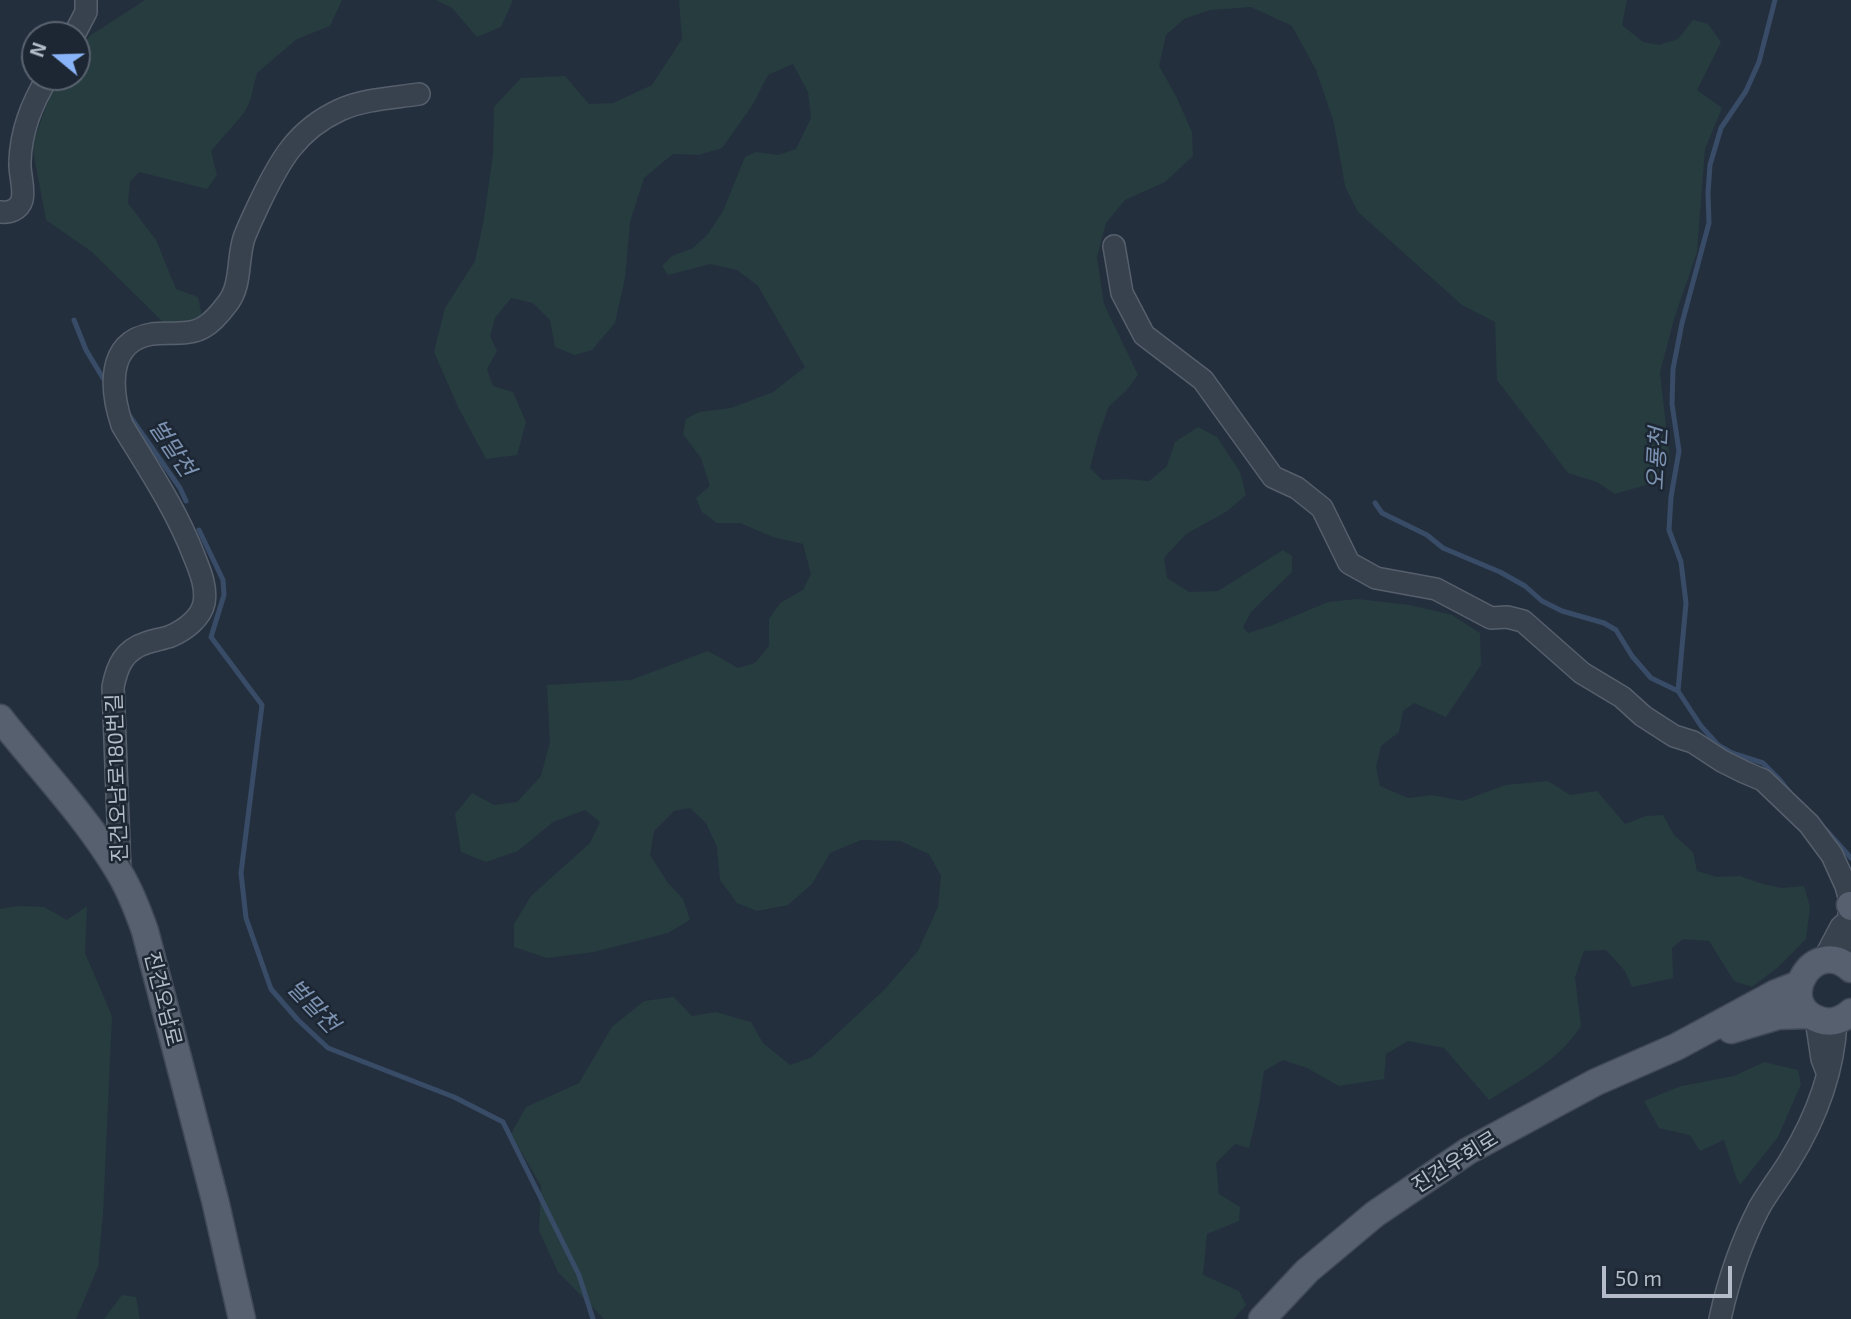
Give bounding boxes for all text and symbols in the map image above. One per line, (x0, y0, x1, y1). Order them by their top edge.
north arrow (21, 21, 91, 91)
text: N (24, 39, 51, 60)
water label: 벌말천 (143, 414, 201, 482)
water label: 오룡천 (1642, 427, 1672, 491)
street label: 진건오남로180번길 (101, 693, 133, 863)
street label: 진건오남로 (139, 949, 187, 1049)
water label: 벌말천 (281, 974, 345, 1038)
street label: 진건우회로 (1407, 1126, 1503, 1198)
scale bar (1606, 1252, 1736, 1296)
text: 50 m (1615, 1265, 1662, 1290)

